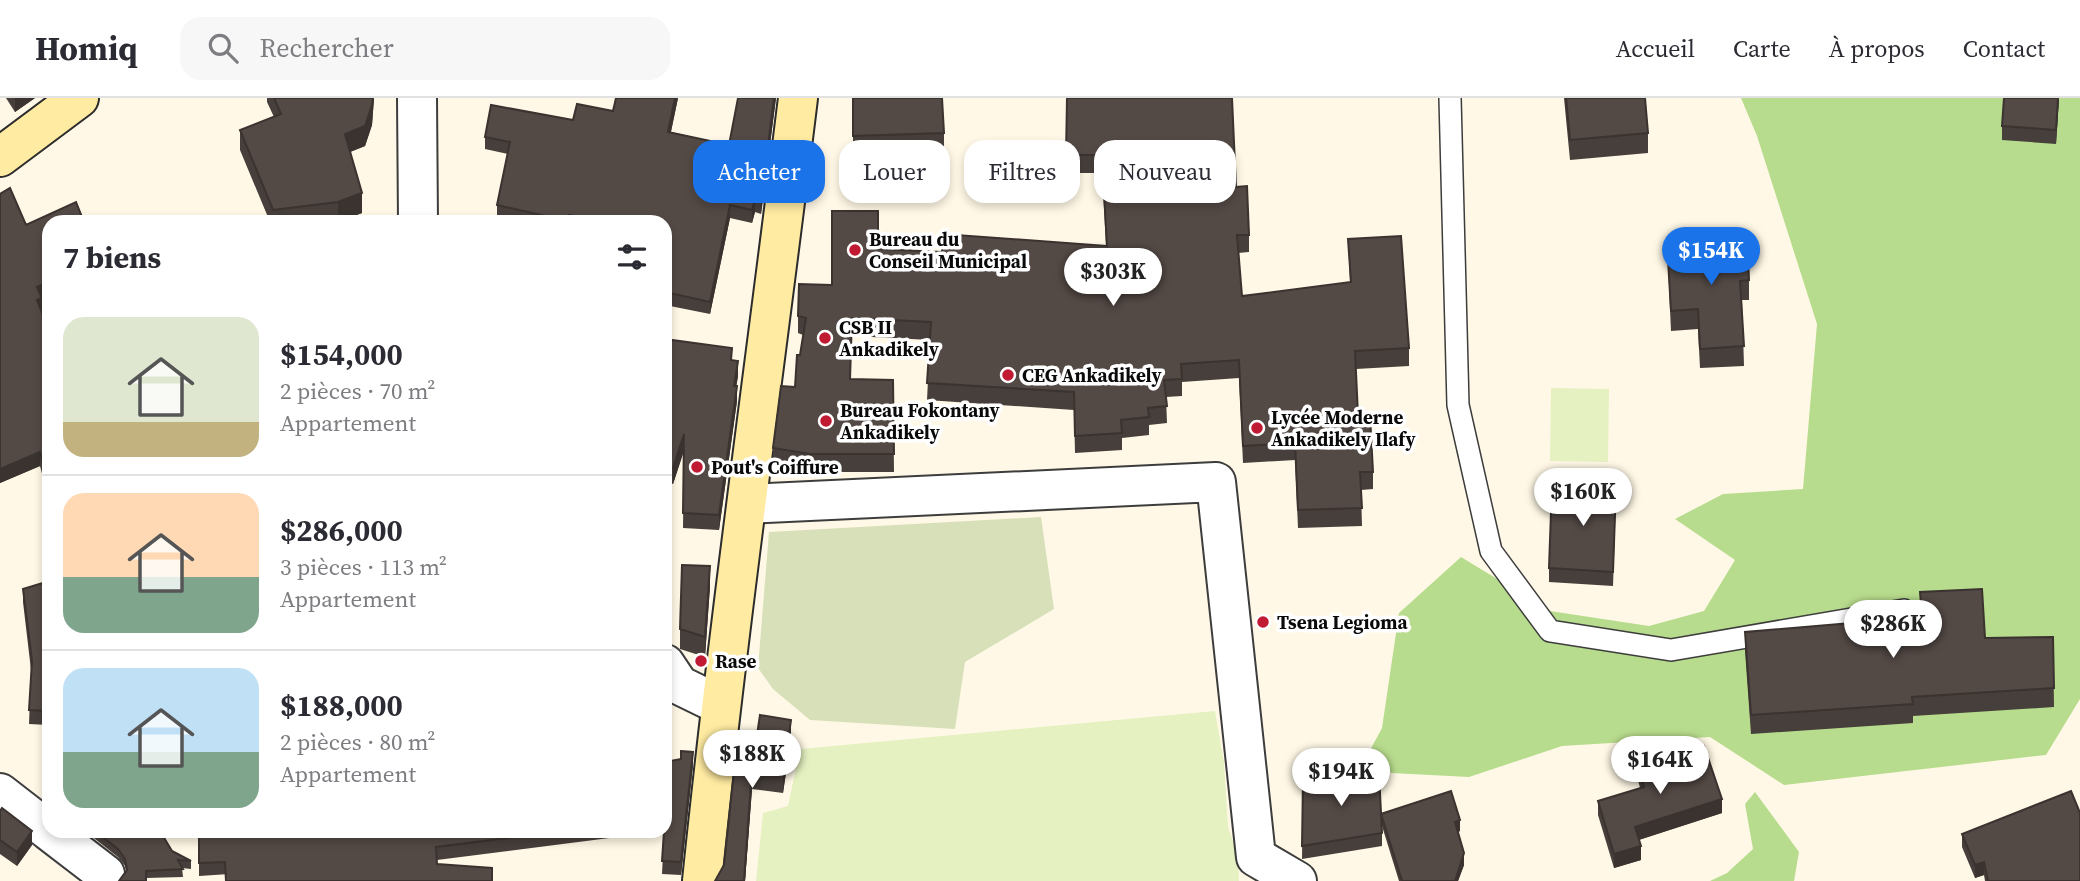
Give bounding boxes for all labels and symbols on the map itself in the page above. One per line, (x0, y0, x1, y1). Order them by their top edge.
place label: Bureau du Conseil Municipal (869, 226, 1027, 274)
pin: $154K (1662, 228, 1760, 287)
marker: Bureau du Conseil Municipal (847, 242, 863, 258)
pin: $303K (1064, 248, 1162, 308)
place label: CSB II Ankadikely (839, 314, 940, 362)
marker: CSB II Ankadikely (817, 330, 833, 346)
place label: CEG Ankadikely (1022, 362, 1162, 388)
marker: CEG Ankadikely (1000, 367, 1016, 383)
place label: Bureau Fokontany Ankadikely (840, 397, 1000, 445)
place label: Lycée Moderne Ankadikely Ilafy (1271, 404, 1416, 452)
marker: Bureau Fokontany Ankadikely (818, 413, 834, 429)
marker: Lycée Moderne Ankadikely Ilafy (1249, 420, 1265, 436)
place label: Pout's Coiffure (711, 454, 839, 480)
marker: Pout's Coiffure (689, 459, 705, 475)
pin: $160K (1534, 468, 1632, 528)
pin: $286K (1844, 601, 1942, 660)
place label: Tsena Legioma (1277, 609, 1408, 635)
marker: Tsena Legioma (1255, 614, 1271, 630)
place label: Rase (715, 648, 757, 674)
marker: Rase (693, 653, 709, 669)
pin: $188K (703, 730, 801, 790)
pin: $164K (1611, 736, 1709, 796)
pin: $194K (1292, 748, 1390, 808)

